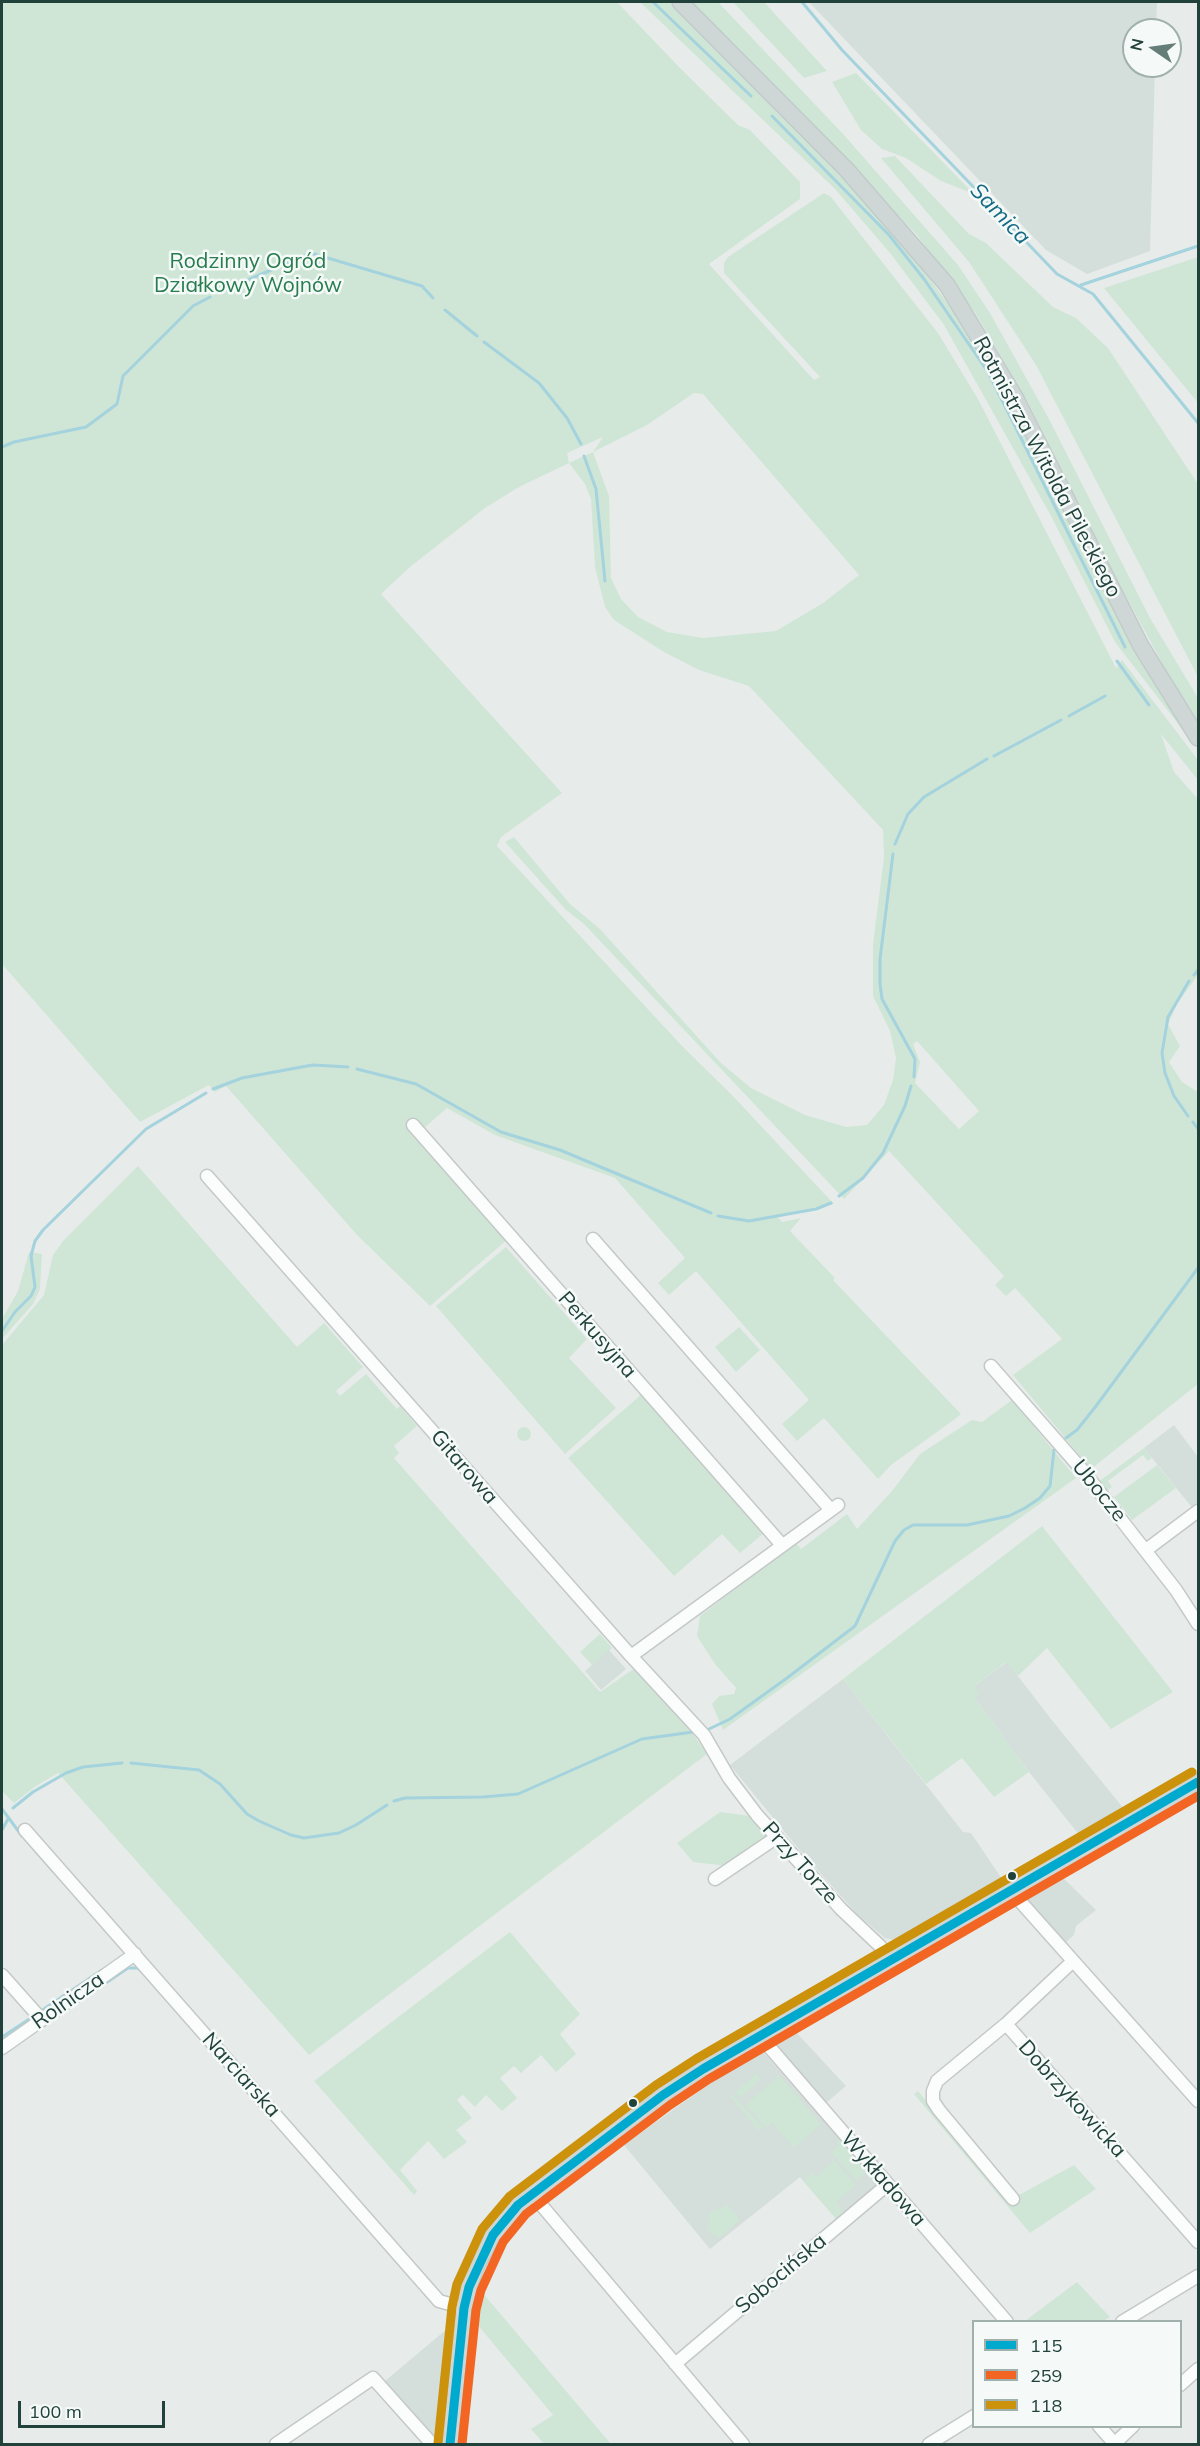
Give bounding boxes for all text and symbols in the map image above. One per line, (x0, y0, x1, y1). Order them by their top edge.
north arrow (1122, 18, 1182, 78)
text: N (1125, 36, 1148, 53)
water label: Samica (964, 178, 1036, 250)
park label: Rodzinny Ogród Działkowy Wojnów (154, 249, 342, 299)
street label: Rotmistrza Witolda Pileckiego (967, 332, 1127, 602)
street label: Perkusyjna (553, 1287, 641, 1383)
street label: Gitarowa (425, 1425, 503, 1509)
street label: Ubocze (1066, 1455, 1132, 1527)
street label: Przy Torze (757, 1817, 843, 1909)
unlabelled marker (1006, 1870, 1018, 1882)
street label: Rolnicza (27, 1967, 109, 2035)
street label: Narciarska (197, 2028, 285, 2122)
street label: Dobrzykowicka (1013, 2035, 1131, 2163)
unlabelled marker (627, 2097, 639, 2109)
street label: Wykładowa (835, 2126, 931, 2232)
street label: Sobocińska (730, 2229, 832, 2319)
legend (972, 2320, 1182, 2428)
text: 115 (1030, 2334, 1062, 2357)
text: 259 (1030, 2364, 1062, 2387)
scale bar (21, 2389, 168, 2427)
text: 118 (1030, 2394, 1062, 2417)
text: 100 m (29, 2400, 82, 2423)

